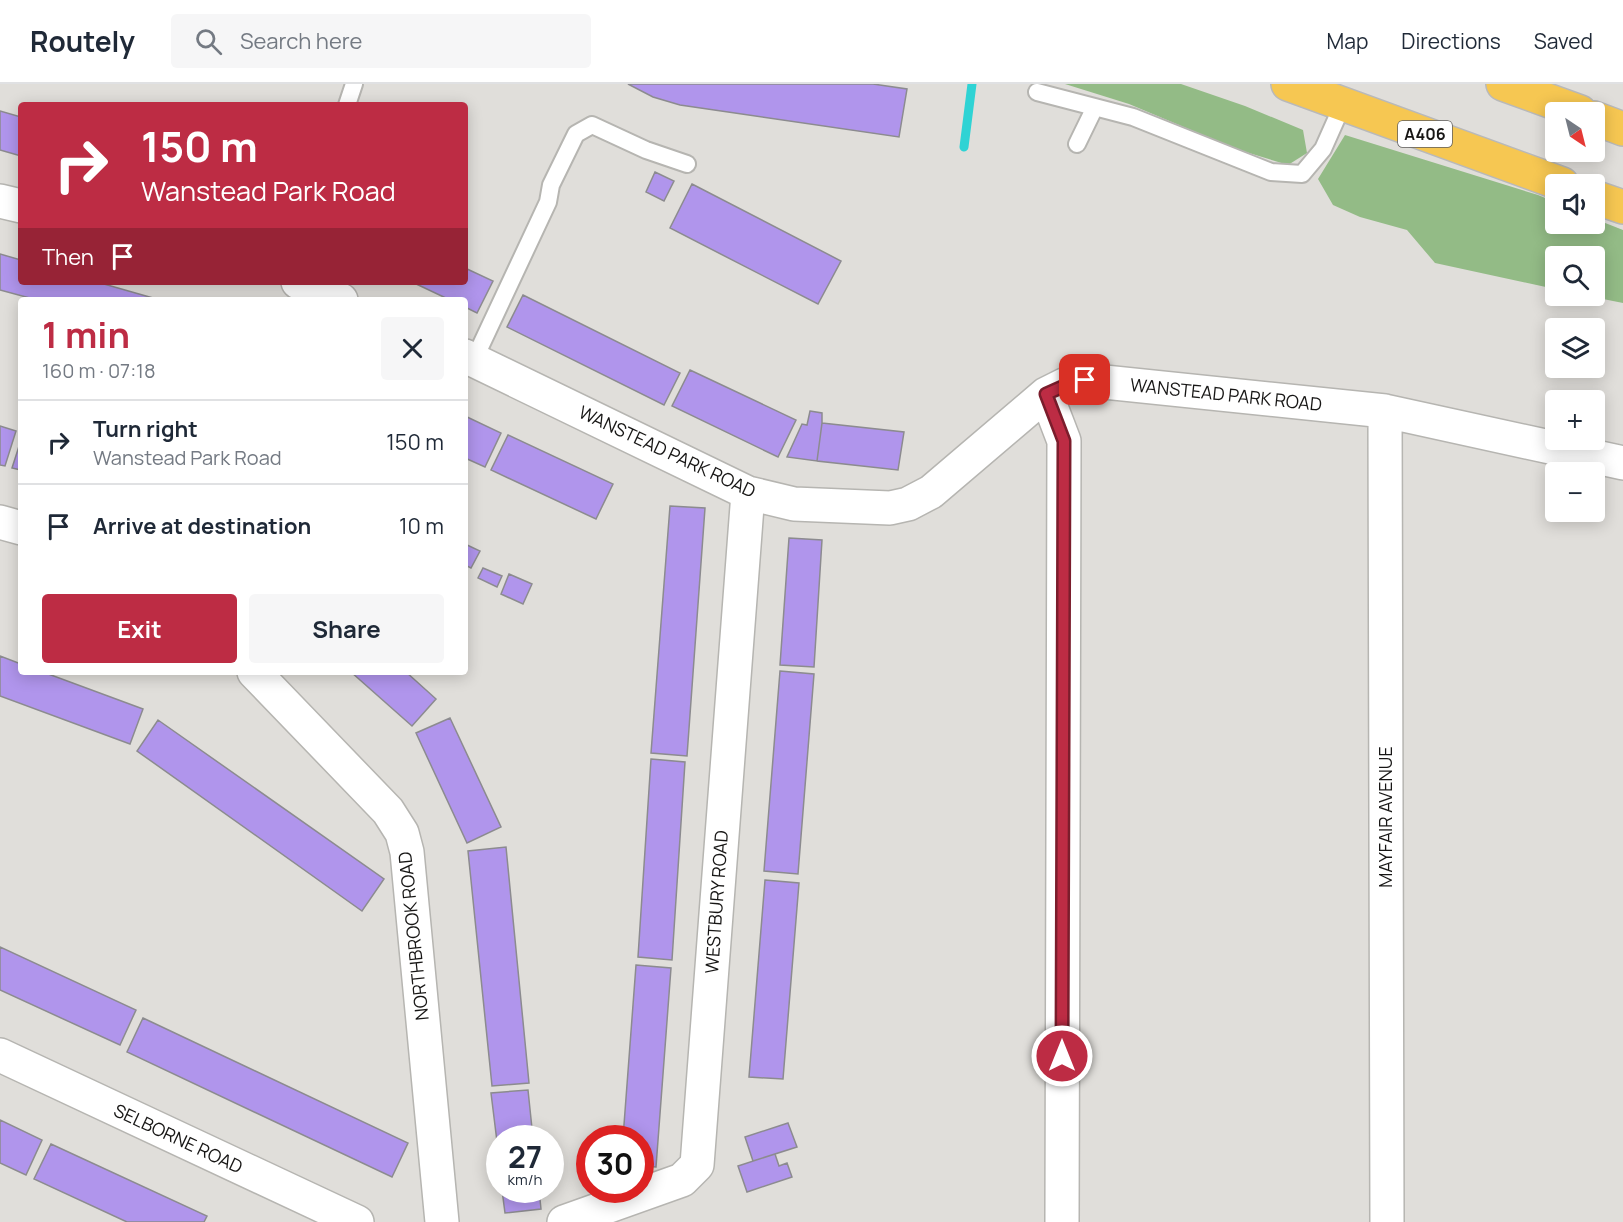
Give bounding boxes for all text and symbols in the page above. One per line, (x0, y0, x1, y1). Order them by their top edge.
search box (171, 14, 591, 68)
text: Routely (30, 22, 135, 60)
icon: search (192, 25, 225, 58)
text: Search here (240, 26, 362, 56)
text: Map (1327, 27, 1368, 55)
text: Directions (1401, 27, 1501, 55)
text: Saved (1534, 27, 1593, 55)
north arrow (1545, 102, 1605, 162)
map controls (1545, 102, 1605, 522)
text: 150 m (141, 117, 258, 175)
road number: A406 (1398, 121, 1452, 147)
icon: right (42, 126, 120, 204)
text: Wanstead Park Road (141, 172, 396, 209)
button: sound (1545, 174, 1605, 234)
icon: arrive (106, 240, 139, 273)
text: Then (42, 242, 94, 272)
button: search (1545, 246, 1605, 306)
text: 1 min (42, 310, 130, 359)
button: close (381, 317, 444, 380)
button: layers (1545, 318, 1605, 378)
pin (1059, 354, 1110, 405)
text: 160 m · 07:18 (42, 357, 156, 384)
icon: arrive (1068, 363, 1101, 396)
street label: WANSTEAD PARK ROAD (1129, 372, 1323, 416)
button: + (1545, 390, 1605, 450)
street label: WANSTEAD PARK ROAD (575, 400, 760, 503)
text: Turn right (93, 414, 198, 444)
icon: right (42, 426, 75, 459)
text: 150 m (386, 427, 444, 457)
text: Wanstead Park Road (93, 444, 282, 471)
button: − (1545, 462, 1605, 522)
icon: arrive (42, 510, 75, 543)
text: Arrive at destination (93, 511, 311, 541)
text: 10 m (399, 511, 444, 541)
button: Exit (42, 594, 237, 663)
button: Share (249, 594, 444, 663)
street label: MAYFAIR AVENUE (1373, 746, 1397, 888)
street label: WESTBURY ROAD (699, 829, 733, 974)
street label: NORTHBROOK ROAD (392, 851, 434, 1022)
position arrow (1030, 1024, 1094, 1088)
street label: SELBORNE ROAD (110, 1098, 247, 1178)
speed limit sign: 30 (576, 1125, 654, 1203)
text: 27 (508, 1136, 542, 1177)
text: km/h (508, 1169, 542, 1190)

